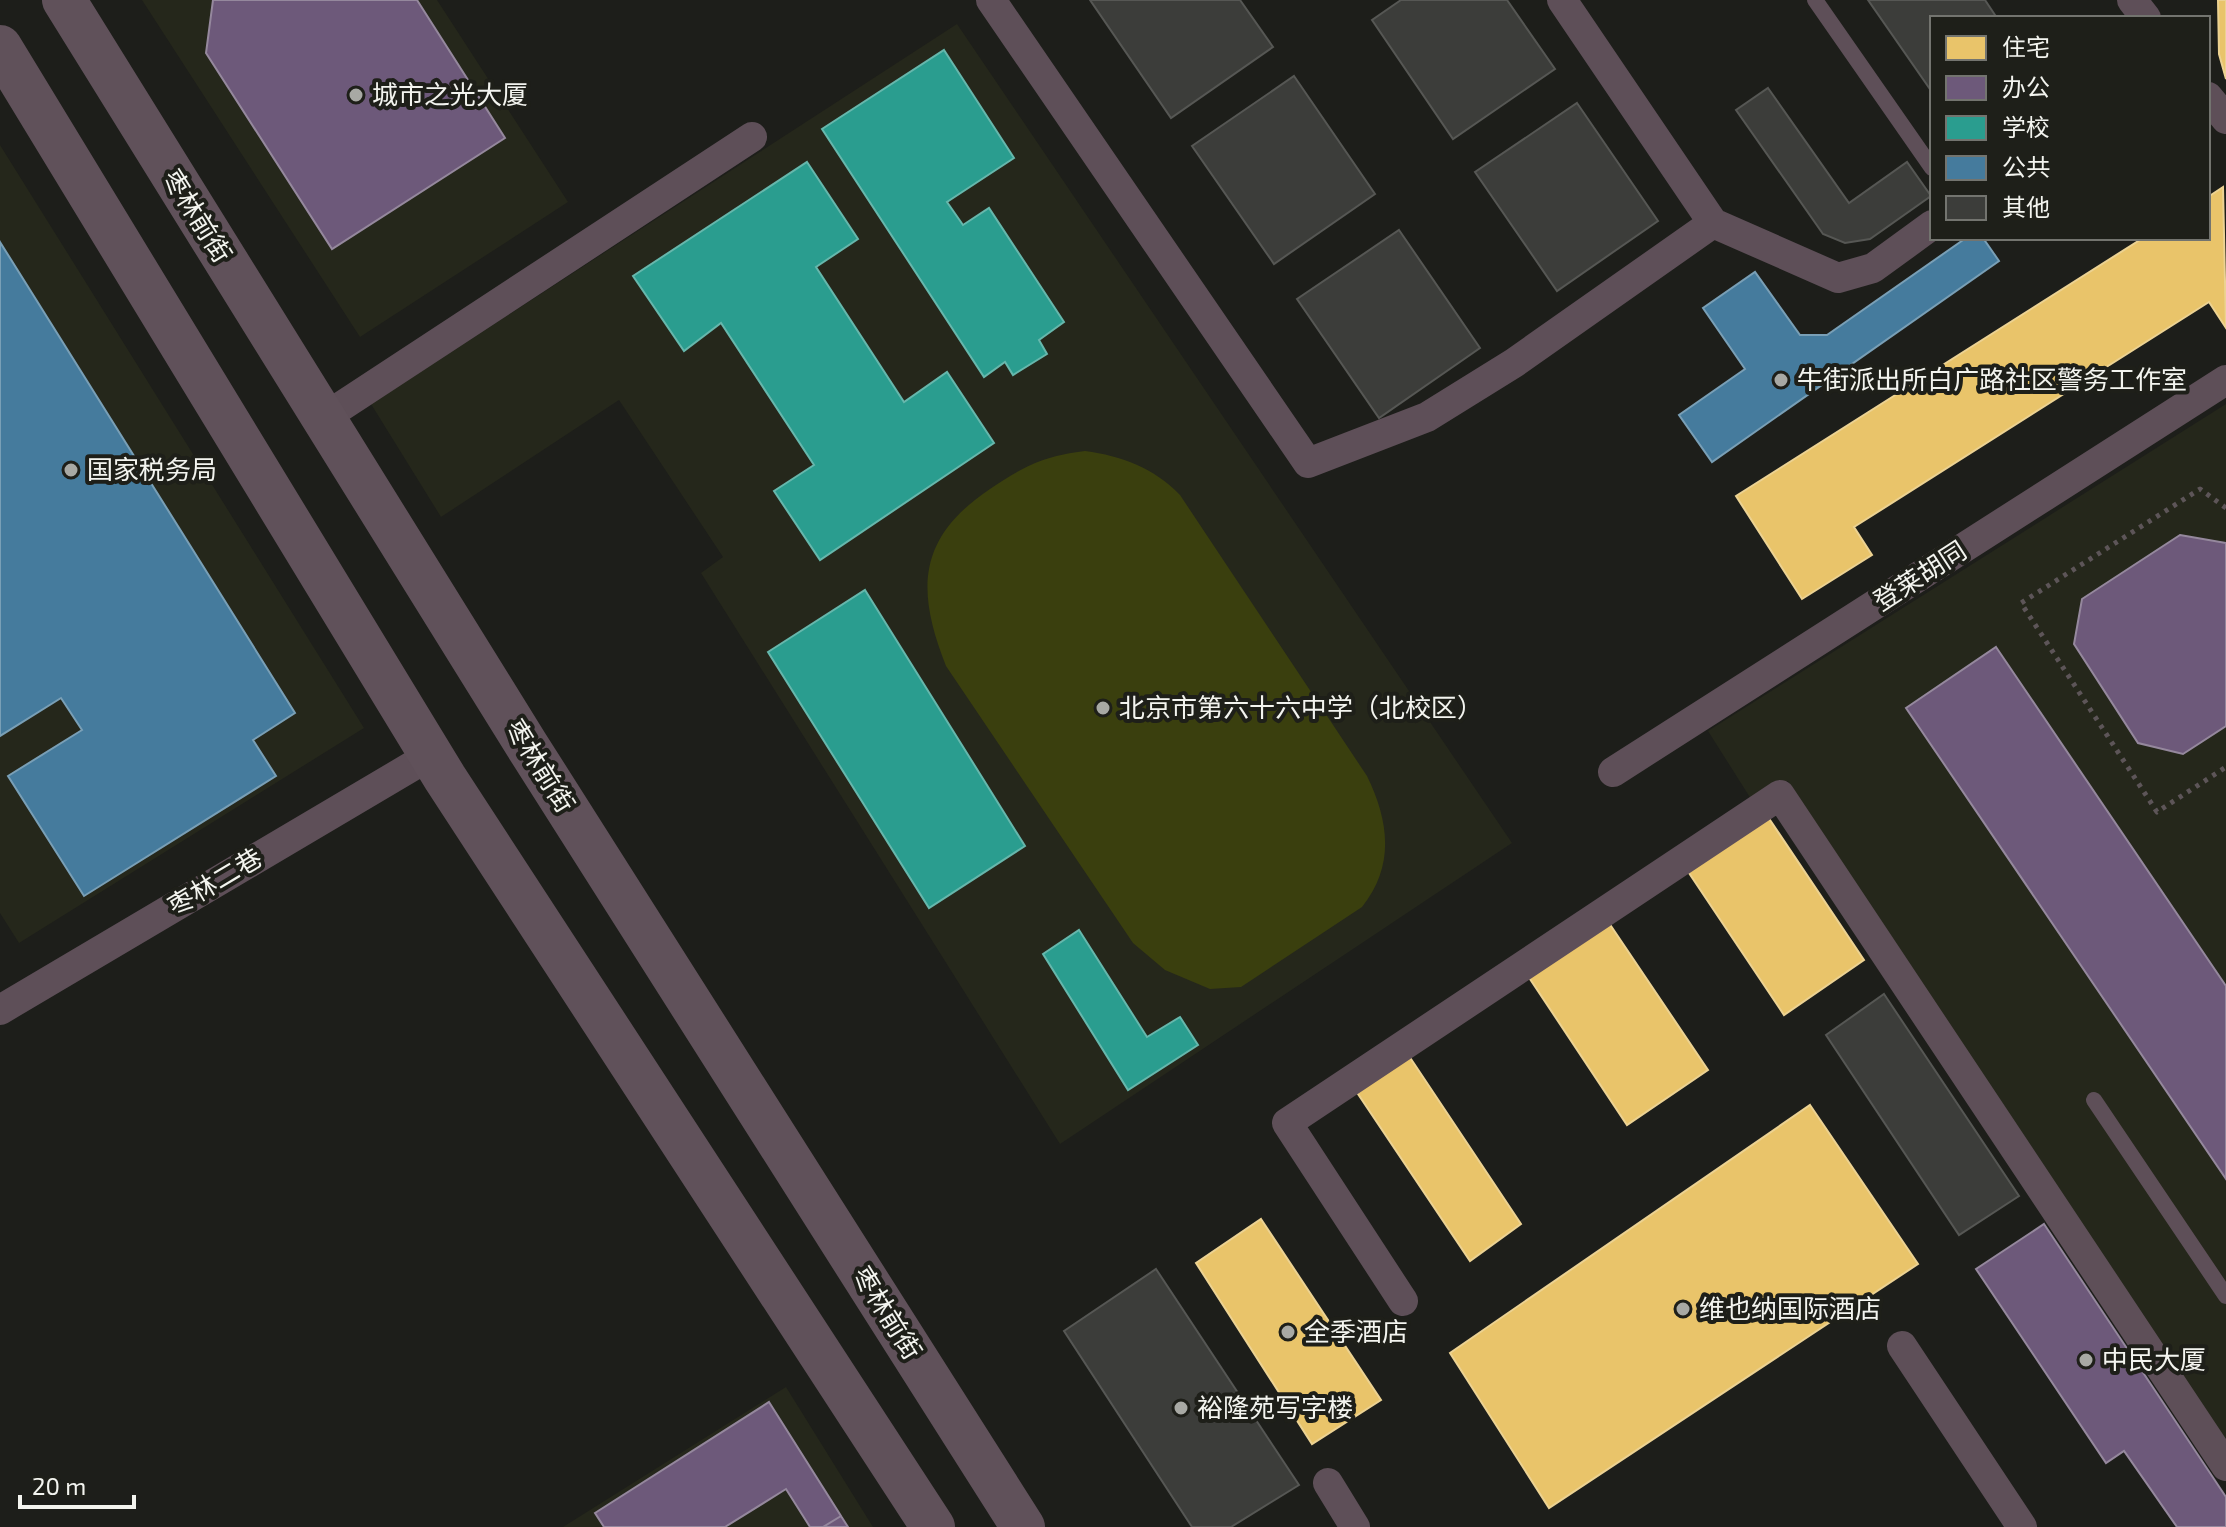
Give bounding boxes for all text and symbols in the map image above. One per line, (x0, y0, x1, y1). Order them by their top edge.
legend (1930, 16, 2210, 240)
text: 住宅 (2002, 32, 2050, 61)
text: 办公 (2002, 72, 2050, 101)
place label: 城市之光大厦 (372, 78, 528, 109)
marker: 城市之光大厦 (347, 86, 365, 104)
text: 学校 (2002, 112, 2050, 141)
text: 公共 (2002, 152, 2050, 181)
street label: 枣林前街 (158, 163, 239, 268)
text: 其他 (2002, 192, 2050, 221)
place label: 牛街派出所白广路社区警务工作室 (1797, 363, 2187, 394)
marker: 牛街派出所白广路社区警务工作室 (1772, 371, 1790, 389)
place label: 国家税务局 (87, 453, 217, 484)
marker: 国家税务局 (62, 461, 80, 479)
street label: 登莱胡同 (1867, 533, 1971, 616)
place label: 北京市第六十六中学（北校区） (1119, 691, 1483, 722)
marker: 北京市第六十六中学（北校区） (1094, 699, 1112, 717)
street label: 枣林前街 (501, 713, 582, 818)
street label: 枣林二巷 (162, 841, 267, 921)
street label: 枣林前街 (848, 1260, 929, 1365)
place label: 维也纳国际酒店 (1699, 1292, 1881, 1323)
marker: 维也纳国际酒店 (1674, 1300, 1692, 1318)
place label: 全季酒店 (1304, 1315, 1408, 1346)
marker: 全季酒店 (1279, 1323, 1297, 1341)
place label: 中民大厦 (2102, 1343, 2206, 1374)
marker: 中民大厦 (2077, 1351, 2095, 1369)
place label: 裕隆苑写字楼 (1197, 1391, 1353, 1422)
marker: 裕隆苑写字楼 (1172, 1399, 1190, 1417)
scale bar (20, 1459, 134, 1509)
text: 20 m (32, 1471, 86, 1500)

